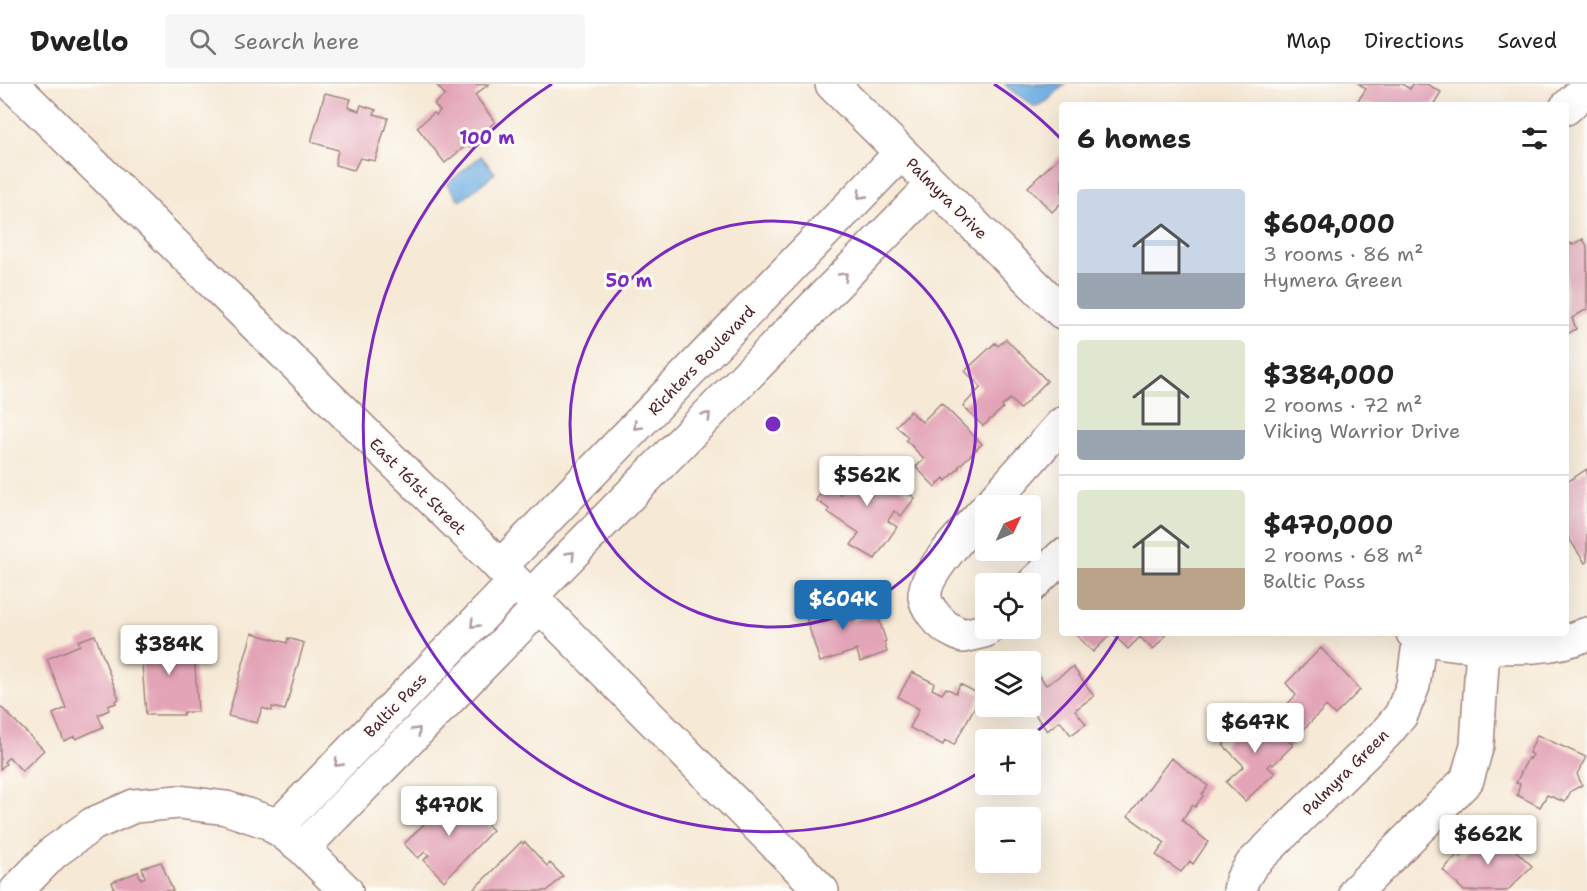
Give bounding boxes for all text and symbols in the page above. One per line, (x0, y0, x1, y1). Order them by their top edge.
search box (165, 14, 585, 68)
text: Dwello (30, 22, 129, 60)
icon: search (186, 25, 219, 58)
text: Search here (234, 27, 360, 56)
text: Map (1286, 27, 1331, 55)
text: Directions (1364, 27, 1464, 55)
text: Saved (1497, 27, 1557, 55)
text: 6 homes (1077, 121, 1191, 156)
icon: filters (1518, 122, 1551, 155)
text: 100 m (459, 126, 515, 150)
street label: Palmyra Drive (901, 153, 992, 244)
one-way arrow (857, 188, 868, 199)
text: $604,000 (1263, 206, 1395, 241)
icon: home (1125, 213, 1197, 285)
text: 3 rooms · 86 m² (1263, 241, 1423, 267)
text: Hymera Green (1263, 267, 1402, 293)
text: 50 m (606, 269, 653, 293)
one-way arrow (836, 273, 847, 284)
street label: Richters Boulevard (643, 301, 759, 420)
text: $384,000 (1263, 357, 1394, 392)
icon: home (1125, 364, 1197, 436)
text: 2 rooms · 72 m² (1263, 392, 1422, 418)
one-way arrow (700, 412, 711, 423)
centre of rings (763, 414, 783, 434)
one-way arrow (634, 418, 645, 429)
text: Viking Warrior Drive (1263, 418, 1460, 444)
street label: East 161st Street (365, 433, 471, 539)
pin: $562K (825, 456, 909, 507)
text: $562K (833, 462, 901, 488)
north arrow (975, 495, 1041, 561)
map controls (975, 495, 1041, 873)
text: $470,000 (1263, 507, 1393, 542)
icon: home (1125, 514, 1197, 586)
text: 2 rooms · 68 m² (1263, 542, 1423, 568)
one-way arrow (564, 552, 575, 562)
text: Baltic Pass (1263, 568, 1366, 594)
button: locate (975, 573, 1041, 639)
pin: $604K (801, 580, 885, 631)
text: $604K (808, 586, 878, 612)
one-way arrow (470, 617, 481, 627)
pin: $384K (127, 625, 211, 676)
text: $384K (135, 631, 203, 657)
button: layers (975, 651, 1041, 717)
street label: Baltic Pass (359, 668, 431, 742)
pin: $647K (1213, 703, 1297, 754)
text: $647K (1221, 709, 1289, 735)
street label: Palmyra Green (1298, 724, 1393, 820)
one-way arrow (409, 727, 420, 738)
button: + (975, 729, 1041, 795)
one-way arrow (335, 756, 346, 767)
pin: $470K (407, 786, 491, 837)
text: $470K (415, 792, 483, 818)
button: − (975, 807, 1041, 873)
pin: $662K (1446, 815, 1530, 866)
text: $662K (1454, 821, 1522, 847)

